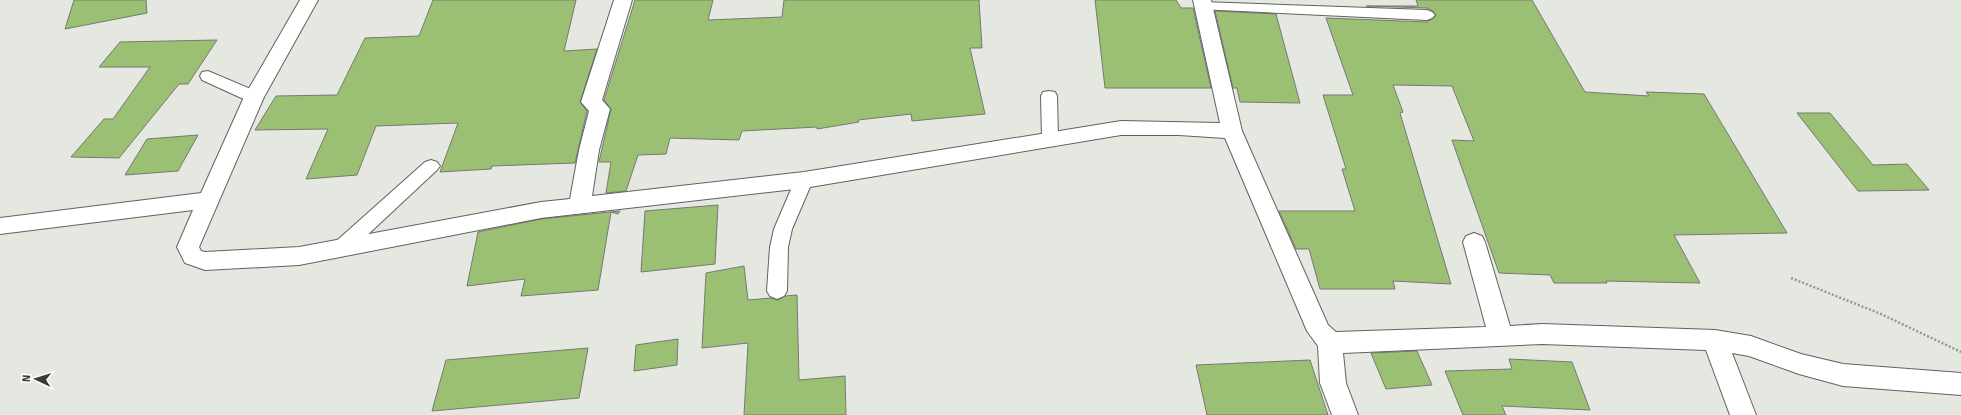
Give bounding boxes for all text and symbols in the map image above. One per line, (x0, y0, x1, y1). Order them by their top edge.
north arrow (16, 359, 56, 399)
text: N (20, 374, 33, 382)

